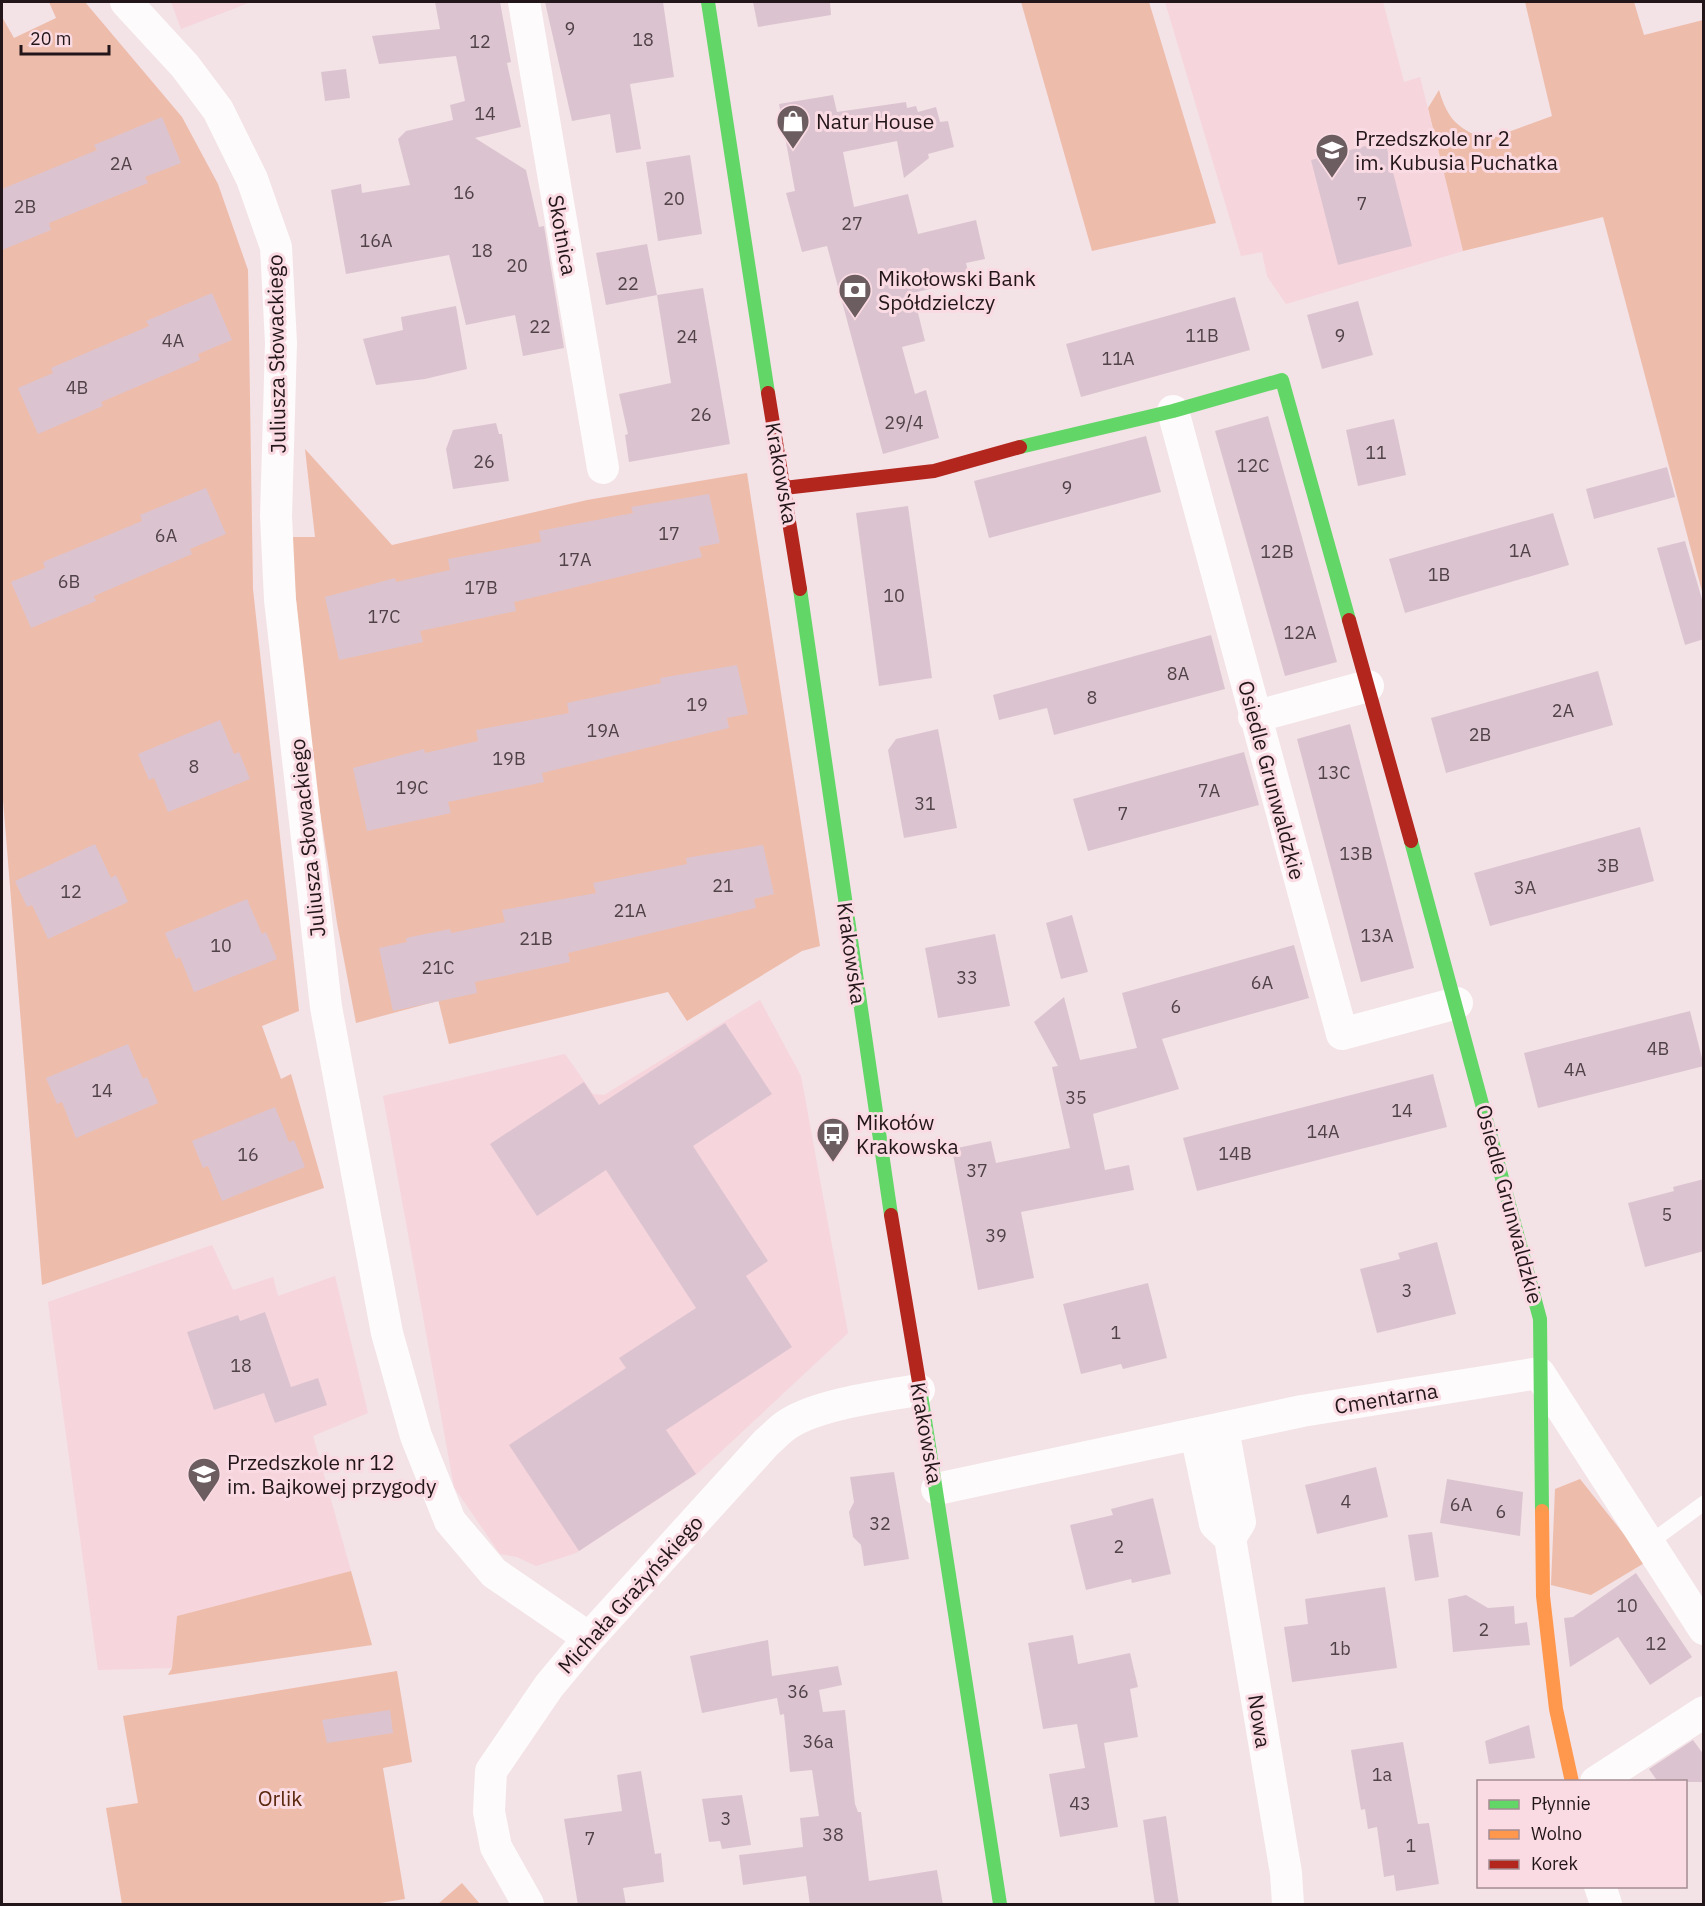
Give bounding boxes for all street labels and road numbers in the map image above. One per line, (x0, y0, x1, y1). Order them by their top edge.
street label: Skotnica (542, 193, 584, 277)
street label: Juliusza Słowackiego (260, 254, 292, 454)
street label: Krakowska (759, 420, 805, 526)
street label: Osiedle Grunwaldzkie (1232, 677, 1312, 883)
street label: Juliusza Słowackiego (283, 737, 331, 939)
street label: Krakowska (831, 900, 873, 1006)
street label: Osiedle Grunwaldzkie (1470, 1101, 1550, 1307)
street label: Cmentarna (1332, 1376, 1440, 1420)
street label: Krakowska (904, 1380, 950, 1486)
street label: Michała Grażyńskiego (551, 1509, 709, 1679)
street label: Nowa (1242, 1692, 1278, 1750)

